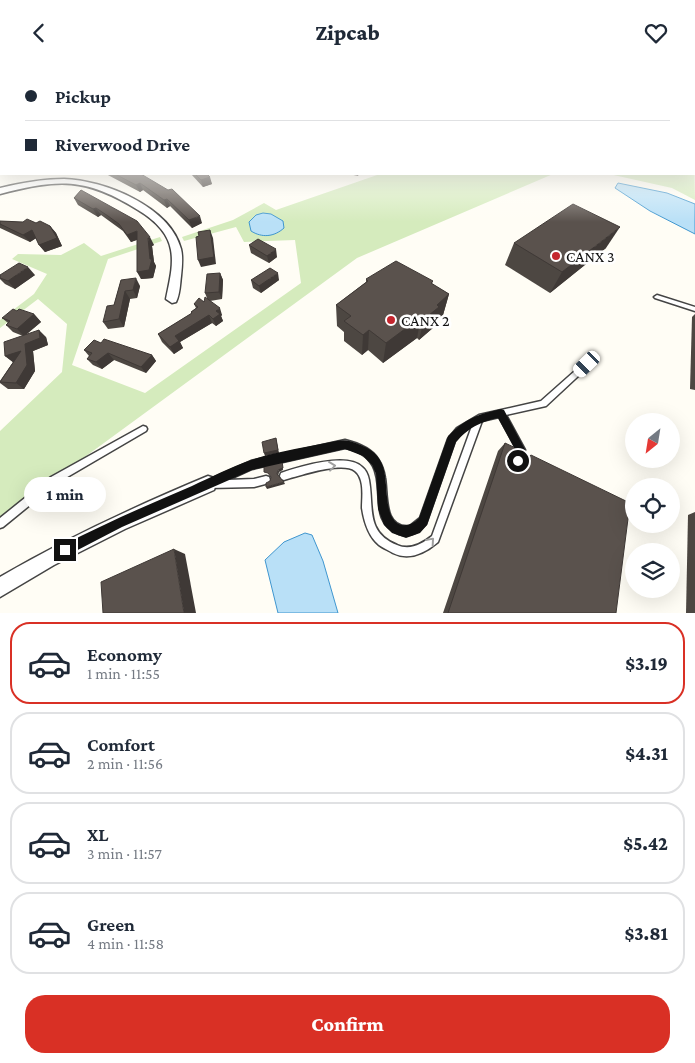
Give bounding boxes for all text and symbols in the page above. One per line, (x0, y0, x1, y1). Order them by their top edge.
icon: back (25, 19, 53, 47)
icon: heart (642, 19, 670, 47)
text: Zipcab (315, 20, 380, 45)
text: Pickup (55, 86, 111, 107)
text: Riverwood Drive (55, 134, 190, 155)
place label: CANX 3 (566, 248, 615, 265)
marker: CANX 3 (550, 250, 562, 262)
place label: CANX 2 (401, 312, 450, 329)
marker: CANX 2 (385, 314, 397, 326)
car (570, 348, 603, 380)
north arrow (625, 413, 680, 467)
map controls (625, 413, 680, 598)
route start (507, 450, 529, 472)
one-way arrow (327, 461, 336, 471)
callout: 1 min (24, 477, 106, 513)
button: locate (625, 478, 680, 533)
text: 1 min (46, 486, 84, 503)
one-way arrow (425, 537, 434, 546)
route end (54, 539, 76, 561)
button: layers (625, 543, 680, 598)
icon: car (27, 641, 72, 686)
text: Economy (87, 644, 162, 665)
text: $3.19 (625, 653, 668, 674)
text: 1 min · 11:55 (87, 665, 160, 682)
icon: car (27, 731, 72, 776)
text: Comfort (87, 734, 155, 755)
text: $4.31 (625, 743, 668, 764)
text: 2 min · 11:56 (87, 755, 163, 772)
icon: car (27, 821, 72, 866)
text: XL (87, 824, 109, 845)
text: $5.42 (623, 833, 668, 854)
text: 3 min · 11:57 (87, 845, 162, 862)
icon: car (27, 911, 72, 956)
text: Green (87, 914, 135, 935)
text: $3.81 (624, 923, 668, 944)
text: 4 min · 11:58 (87, 935, 164, 952)
button: Confirm (25, 995, 670, 1053)

